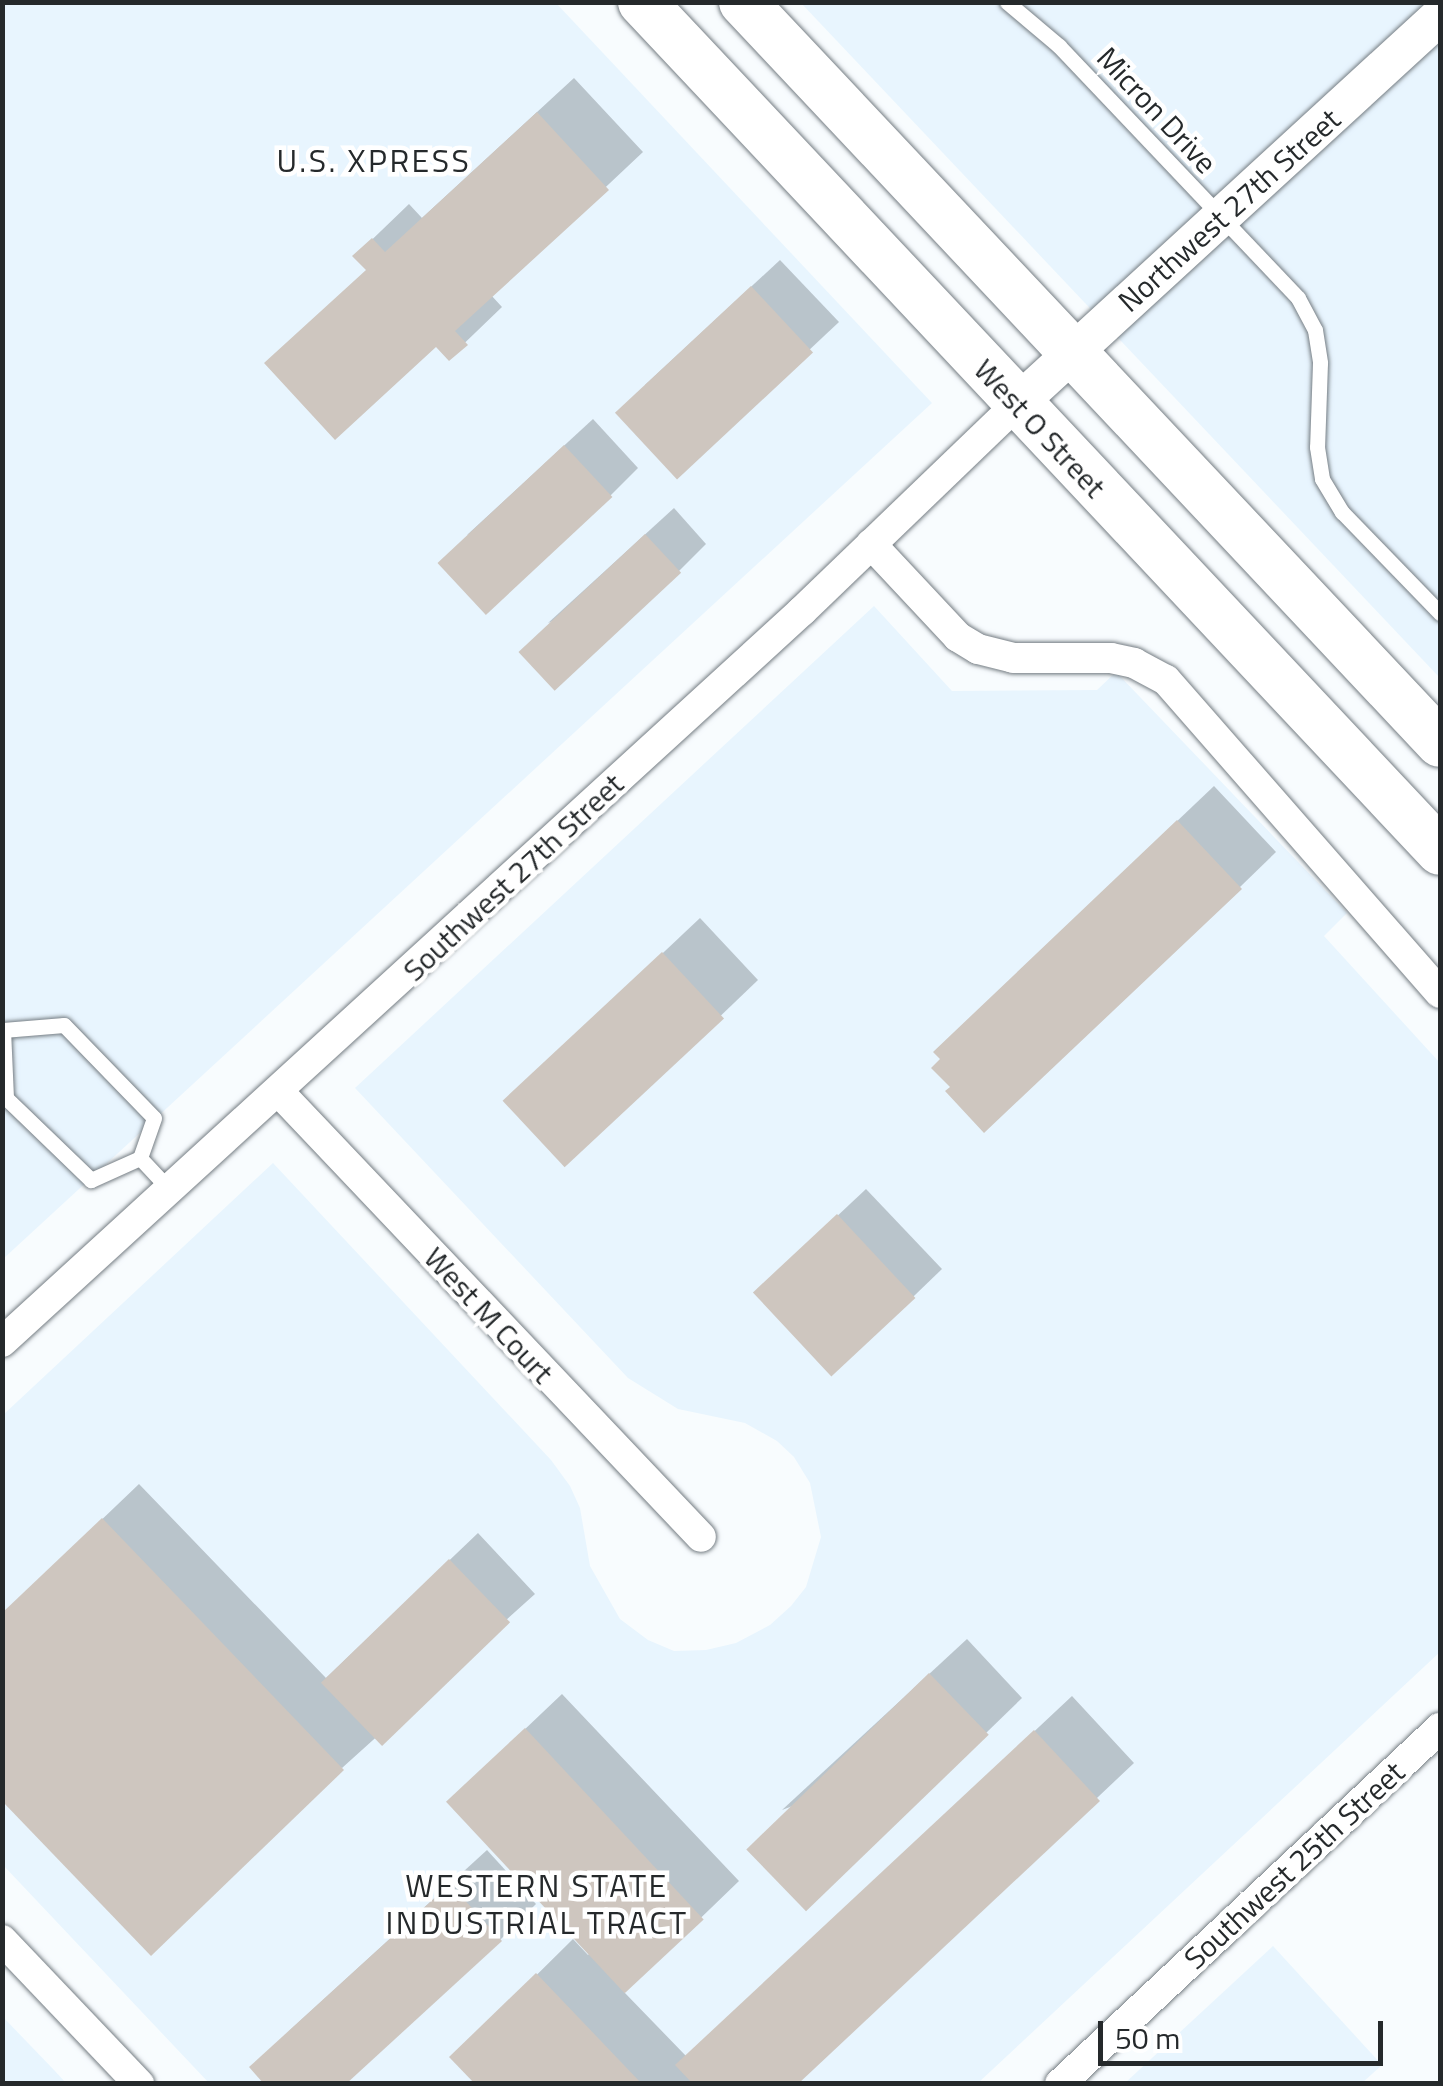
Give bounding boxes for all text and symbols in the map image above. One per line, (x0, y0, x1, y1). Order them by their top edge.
street label: Micron Drive (1090, 40, 1224, 180)
street label: Northwest 27th Street (1111, 101, 1347, 319)
district label: U.S. XPRESS (277, 141, 471, 179)
street label: West O Street (967, 351, 1113, 505)
street label: Southwest 27th Street (396, 766, 630, 988)
street label: West M Court (417, 1240, 561, 1390)
street label: Southwest 25th Street (1177, 1754, 1411, 1976)
district label: WESTERN STATE INDUSTRIAL TRACT (385, 1867, 689, 1942)
scale bar (1103, 2001, 1388, 2063)
text: 50 m (1115, 2015, 1180, 2061)

